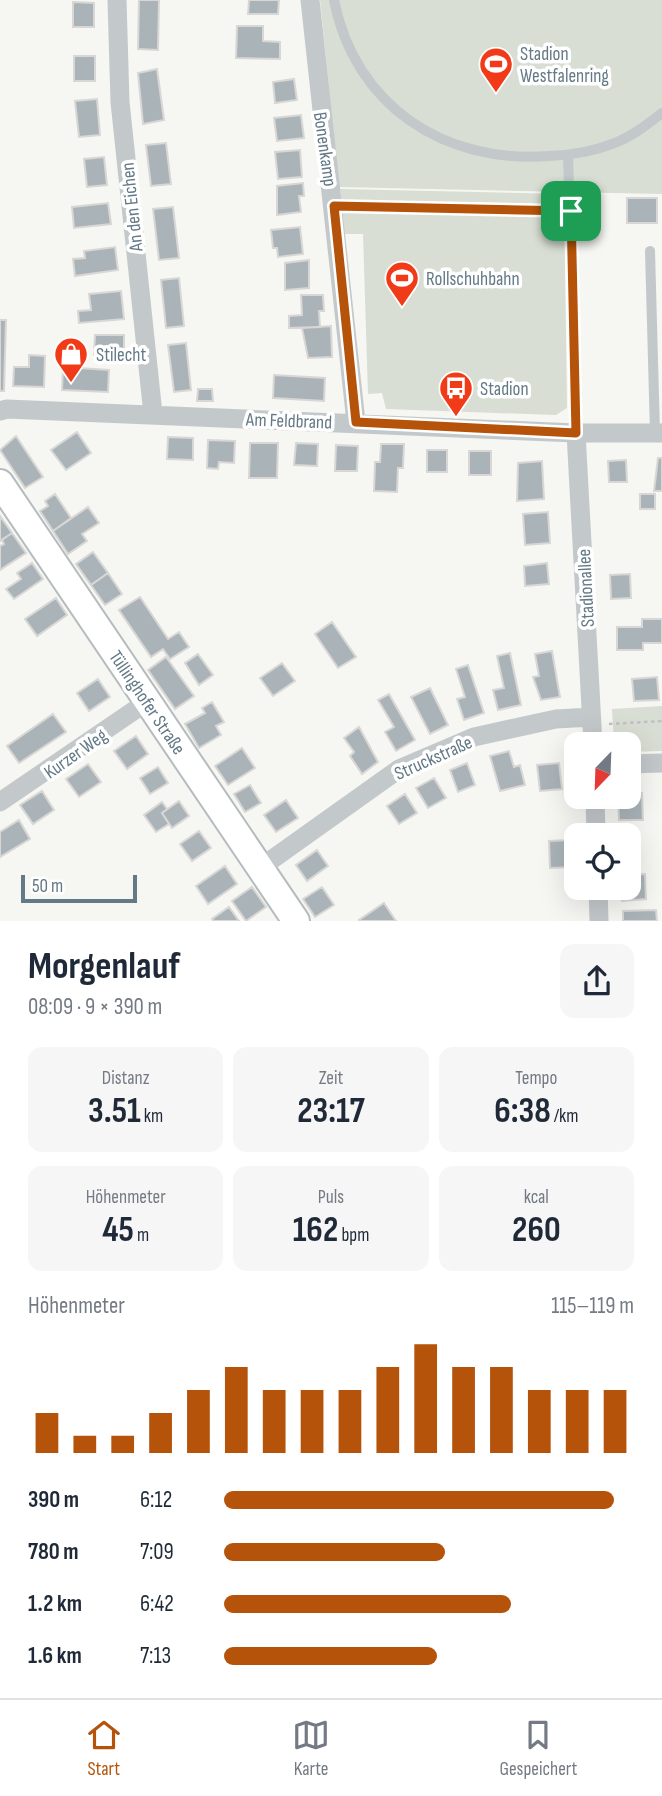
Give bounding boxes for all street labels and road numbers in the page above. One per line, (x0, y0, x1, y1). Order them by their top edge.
street label: Bonenkamp (308, 111, 341, 188)
street label: An den Eichen (116, 161, 149, 253)
street label: Am Feldbrand (244, 408, 332, 434)
street label: Stadionallee (573, 548, 600, 628)
street label: Tüllinghofer Straße (104, 647, 190, 759)
street label: Kurzer Weg (40, 724, 112, 784)
street label: Struckstraße (391, 731, 476, 786)

